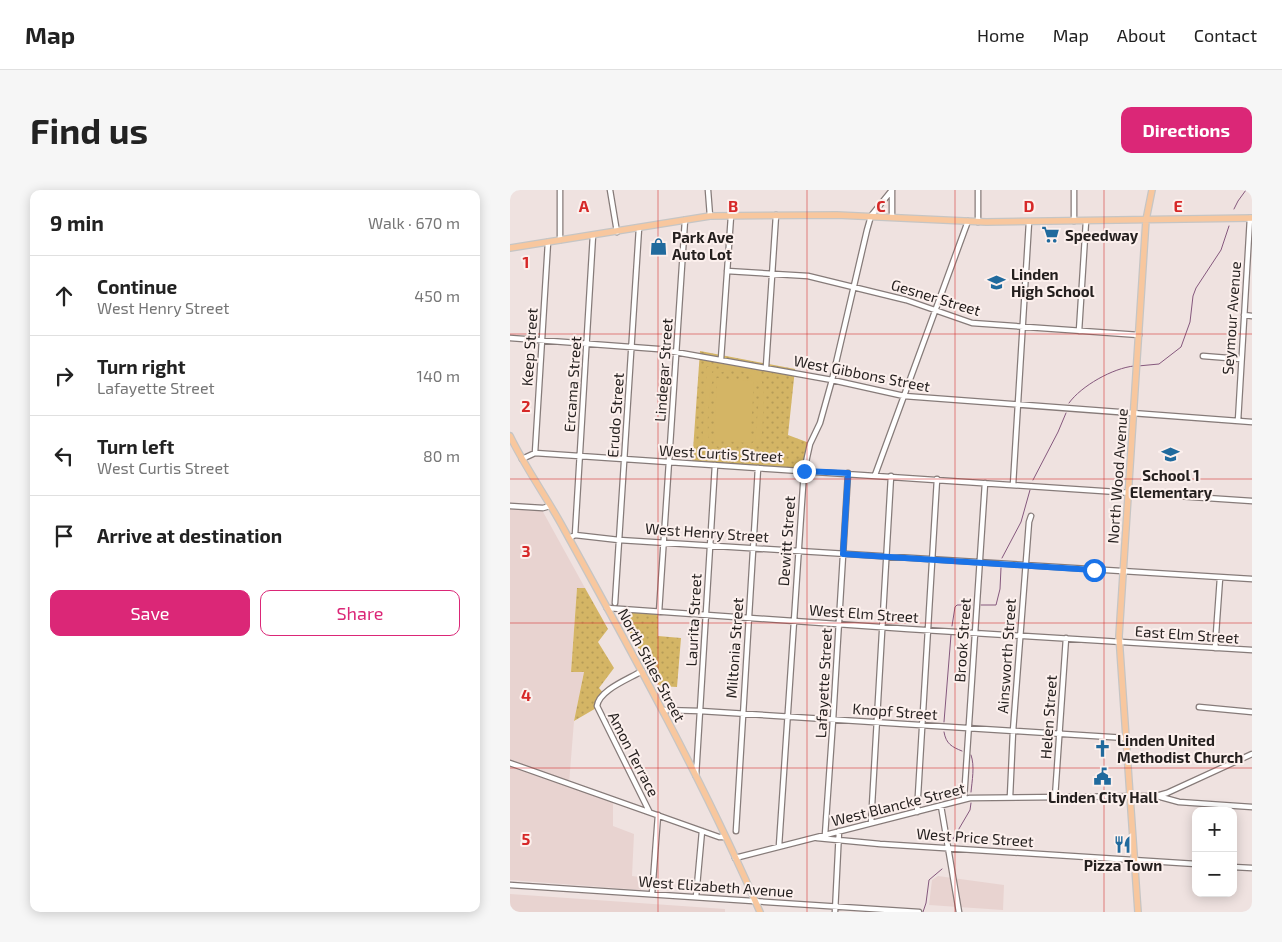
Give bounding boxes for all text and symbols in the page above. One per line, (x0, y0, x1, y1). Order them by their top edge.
text: Map (25, 20, 75, 49)
text: Home (977, 24, 1025, 46)
text: Map (1053, 24, 1089, 46)
text: About (1117, 24, 1166, 46)
text: Contact (1194, 24, 1257, 46)
button: Directions (1121, 107, 1252, 153)
text: Find us (30, 109, 148, 151)
text: A (579, 196, 590, 215)
text: B (728, 196, 738, 215)
text: C (876, 196, 886, 215)
text: D (1024, 196, 1035, 215)
text: E (1173, 196, 1183, 215)
text: 9 min (50, 210, 104, 235)
text: Walk · 670 m (368, 213, 460, 232)
supermarket icon: Speedway (1041, 225, 1061, 245)
place label: Speedway (1065, 226, 1139, 245)
place label: Park Ave Auto Lot (672, 228, 734, 263)
shop icon: Park Ave Auto Lot (648, 236, 668, 256)
text: 1 (523, 252, 529, 271)
street label: Seymour Avenue (1218, 261, 1244, 375)
place label: Linden High School (1011, 265, 1095, 300)
school or university icon: Linden High School (987, 273, 1007, 293)
text: Continue (97, 275, 177, 298)
street label: Gesner Street (889, 275, 983, 319)
icon: ahead (50, 282, 78, 310)
text: 450 m (414, 286, 460, 305)
text: West Henry Street (97, 298, 229, 317)
street label: Keep Street (517, 307, 541, 387)
street label: Lindegar Street (650, 317, 676, 423)
street label: Ercama Street (560, 335, 584, 433)
street label: West Gibbons Street (792, 351, 932, 395)
text: Turn right (97, 355, 185, 378)
icon: right (50, 362, 78, 390)
text: 140 m (417, 366, 460, 385)
street label: Erudo Street (603, 372, 627, 458)
text: Lafayette Street (97, 378, 215, 397)
text: 2 (521, 396, 531, 415)
street label: North Wood Avenue (1103, 408, 1131, 544)
text: Turn left (97, 435, 174, 458)
street label: West Curtis Street (659, 441, 784, 465)
icon: left (50, 442, 78, 470)
school or university icon: School 1 Elementary (1161, 444, 1181, 464)
text: 80 m (423, 446, 460, 465)
text: West Curtis Street (97, 458, 229, 477)
route end (793, 460, 816, 483)
place label: School 1 Elementary (1130, 466, 1213, 502)
street label: Dewitt Street (774, 495, 798, 587)
street label: West Henry Street (644, 519, 770, 545)
icon: arrive (50, 522, 78, 550)
text: Arrive at destination (97, 524, 282, 547)
text: 3 (521, 541, 531, 560)
route start (1083, 559, 1106, 582)
street label: Laurita Street (682, 573, 704, 667)
button: Save (50, 590, 250, 636)
button: Share (260, 590, 460, 636)
street label: Miltonia Street (721, 597, 747, 699)
street label: Brook Street (950, 597, 974, 683)
street label: Ainsworth Street (993, 597, 1019, 714)
street label: West Elm Street (809, 600, 920, 626)
street label: North Stiles Street (615, 605, 690, 725)
street label: East Elm Street (1134, 621, 1240, 647)
street label: Lafayette Street (811, 627, 835, 739)
street label: Helen Street (1036, 674, 1060, 760)
text: 4 (521, 685, 531, 704)
street label: Knopf Street (852, 699, 938, 723)
street label: Amon Terrace (605, 708, 663, 800)
place label: Linden United Methodist Church (1117, 731, 1243, 766)
church icon: Linden United Methodist Church (1093, 739, 1113, 759)
public building icon: Linden City Hall (1093, 766, 1113, 786)
street label: West Blancke Street (829, 779, 967, 829)
place label: Linden City Hall (1048, 788, 1158, 807)
map controls (1192, 807, 1237, 897)
button: + (1192, 807, 1237, 852)
street label: West Price Street (916, 824, 1035, 850)
text: 5 (522, 829, 531, 848)
restaurant icon: Pizza Town (1113, 834, 1133, 854)
button: − (1192, 852, 1237, 897)
place label: Pizza Town (1084, 856, 1162, 874)
street label: West Elizabeth Avenue (638, 872, 794, 900)

